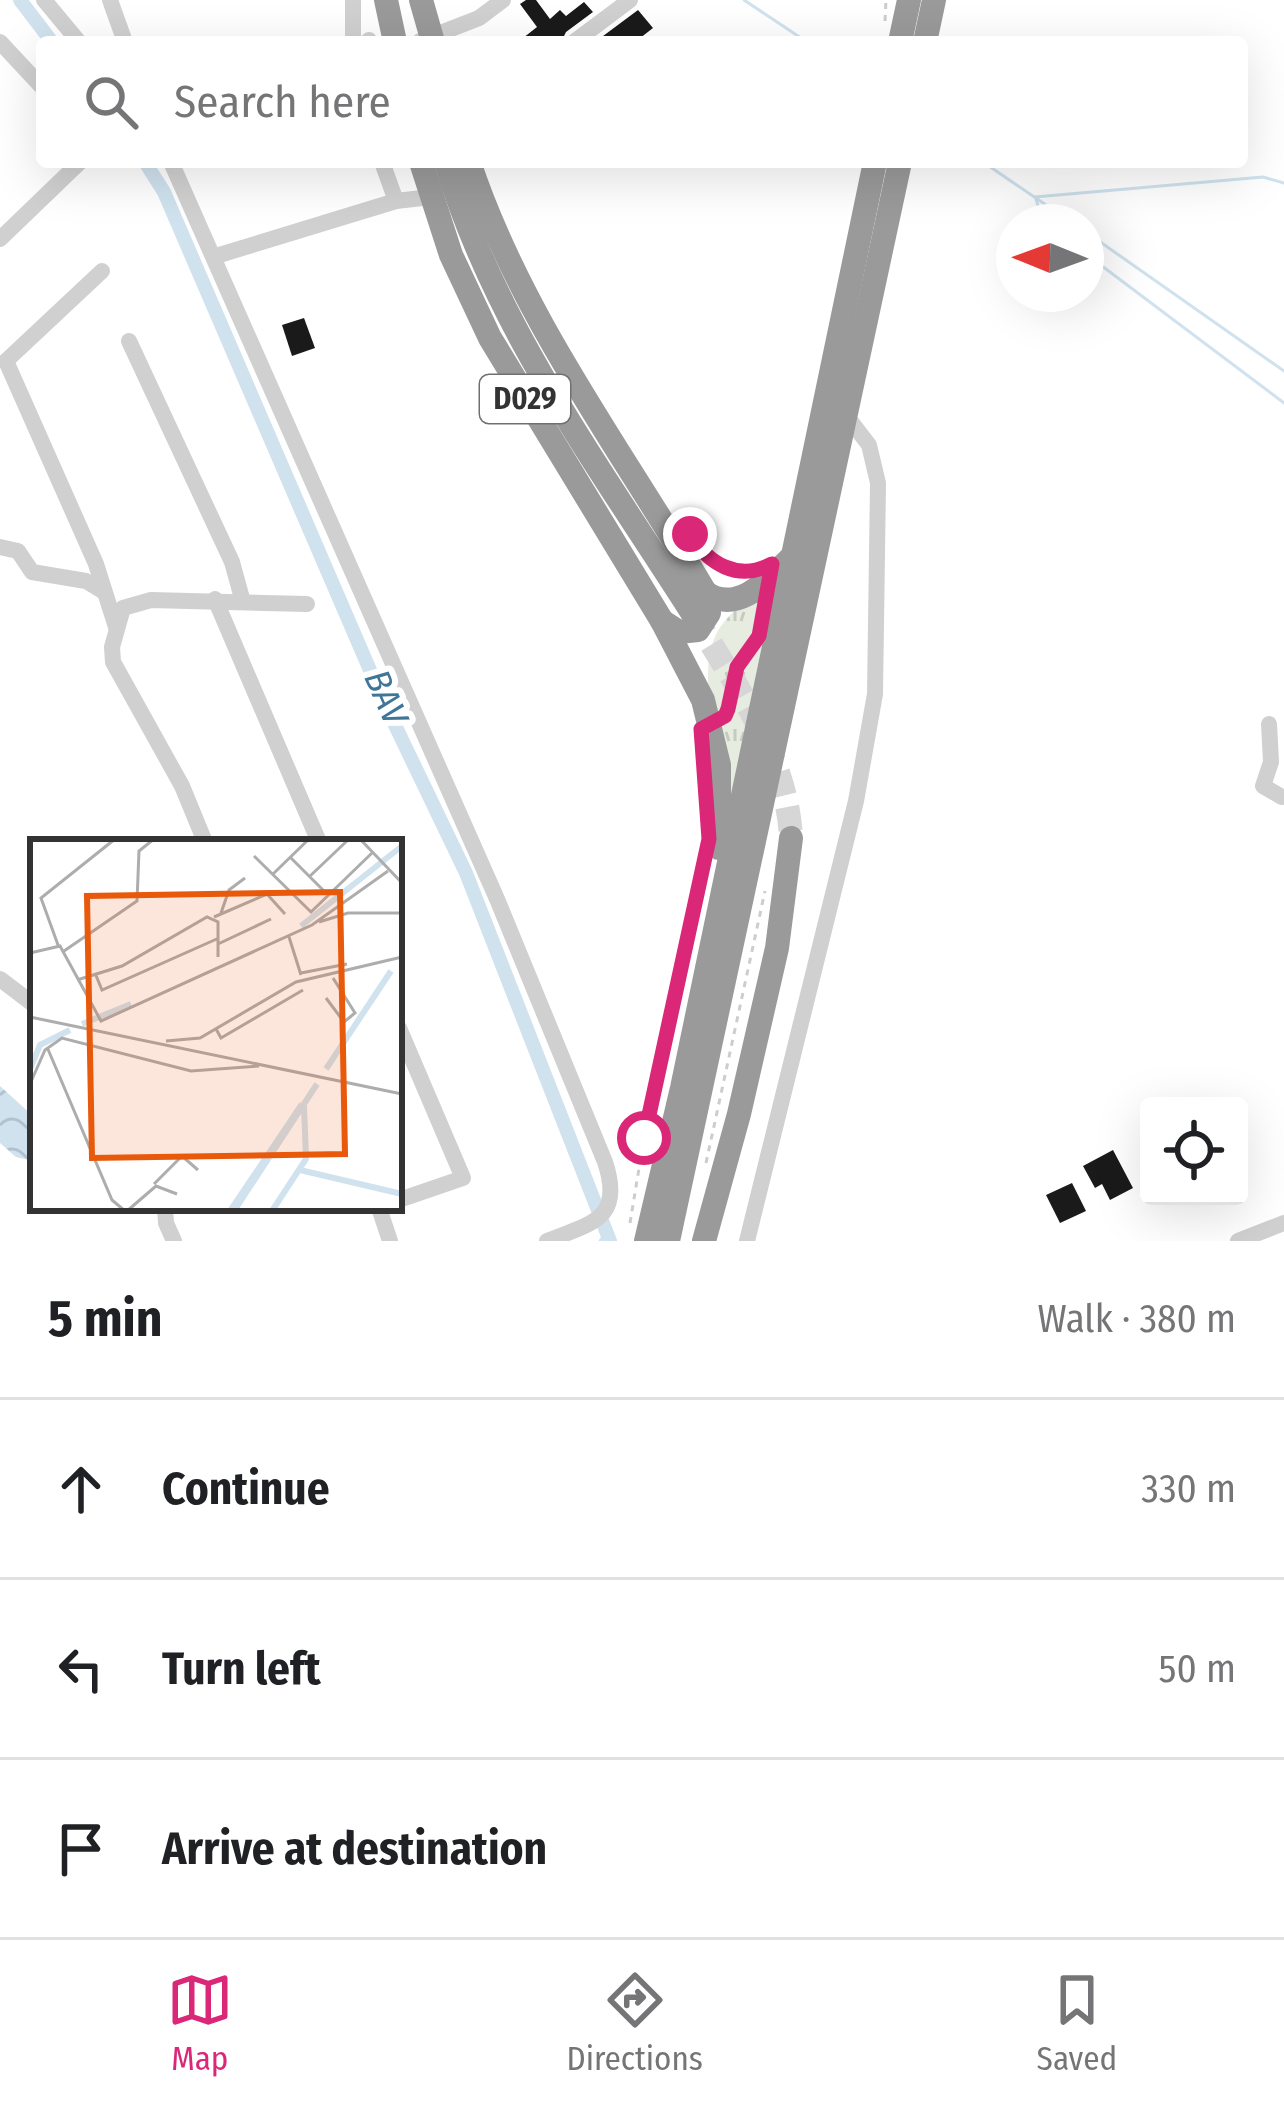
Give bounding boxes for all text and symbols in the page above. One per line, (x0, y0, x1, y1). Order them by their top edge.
search box (36, 36, 1248, 168)
icon: search (78, 69, 144, 135)
text: Search here (174, 75, 391, 129)
north arrow (996, 204, 1104, 312)
road number: D029 (480, 375, 570, 423)
route end (663, 507, 717, 561)
water label: BAV (355, 663, 419, 735)
inset map (30, 839, 402, 1211)
map controls (1140, 1097, 1248, 1205)
button: locate (1140, 1097, 1248, 1205)
route start (617, 1111, 671, 1165)
text: 5 min (48, 1288, 163, 1350)
text: Walk · 380 m (1038, 1296, 1236, 1342)
icon: ahead (48, 1456, 114, 1522)
text: Continue (162, 1462, 330, 1516)
text: 330 m (1141, 1466, 1236, 1512)
icon: left (48, 1636, 114, 1702)
text: Turn left (162, 1642, 321, 1696)
text: 50 m (1159, 1646, 1236, 1692)
icon: arrive (48, 1816, 114, 1882)
text: Arrive at destination (162, 1822, 547, 1876)
tab: Map (167, 1967, 233, 2079)
tab: Directions (566, 1967, 703, 2079)
tab: Saved (1037, 1967, 1117, 2079)

